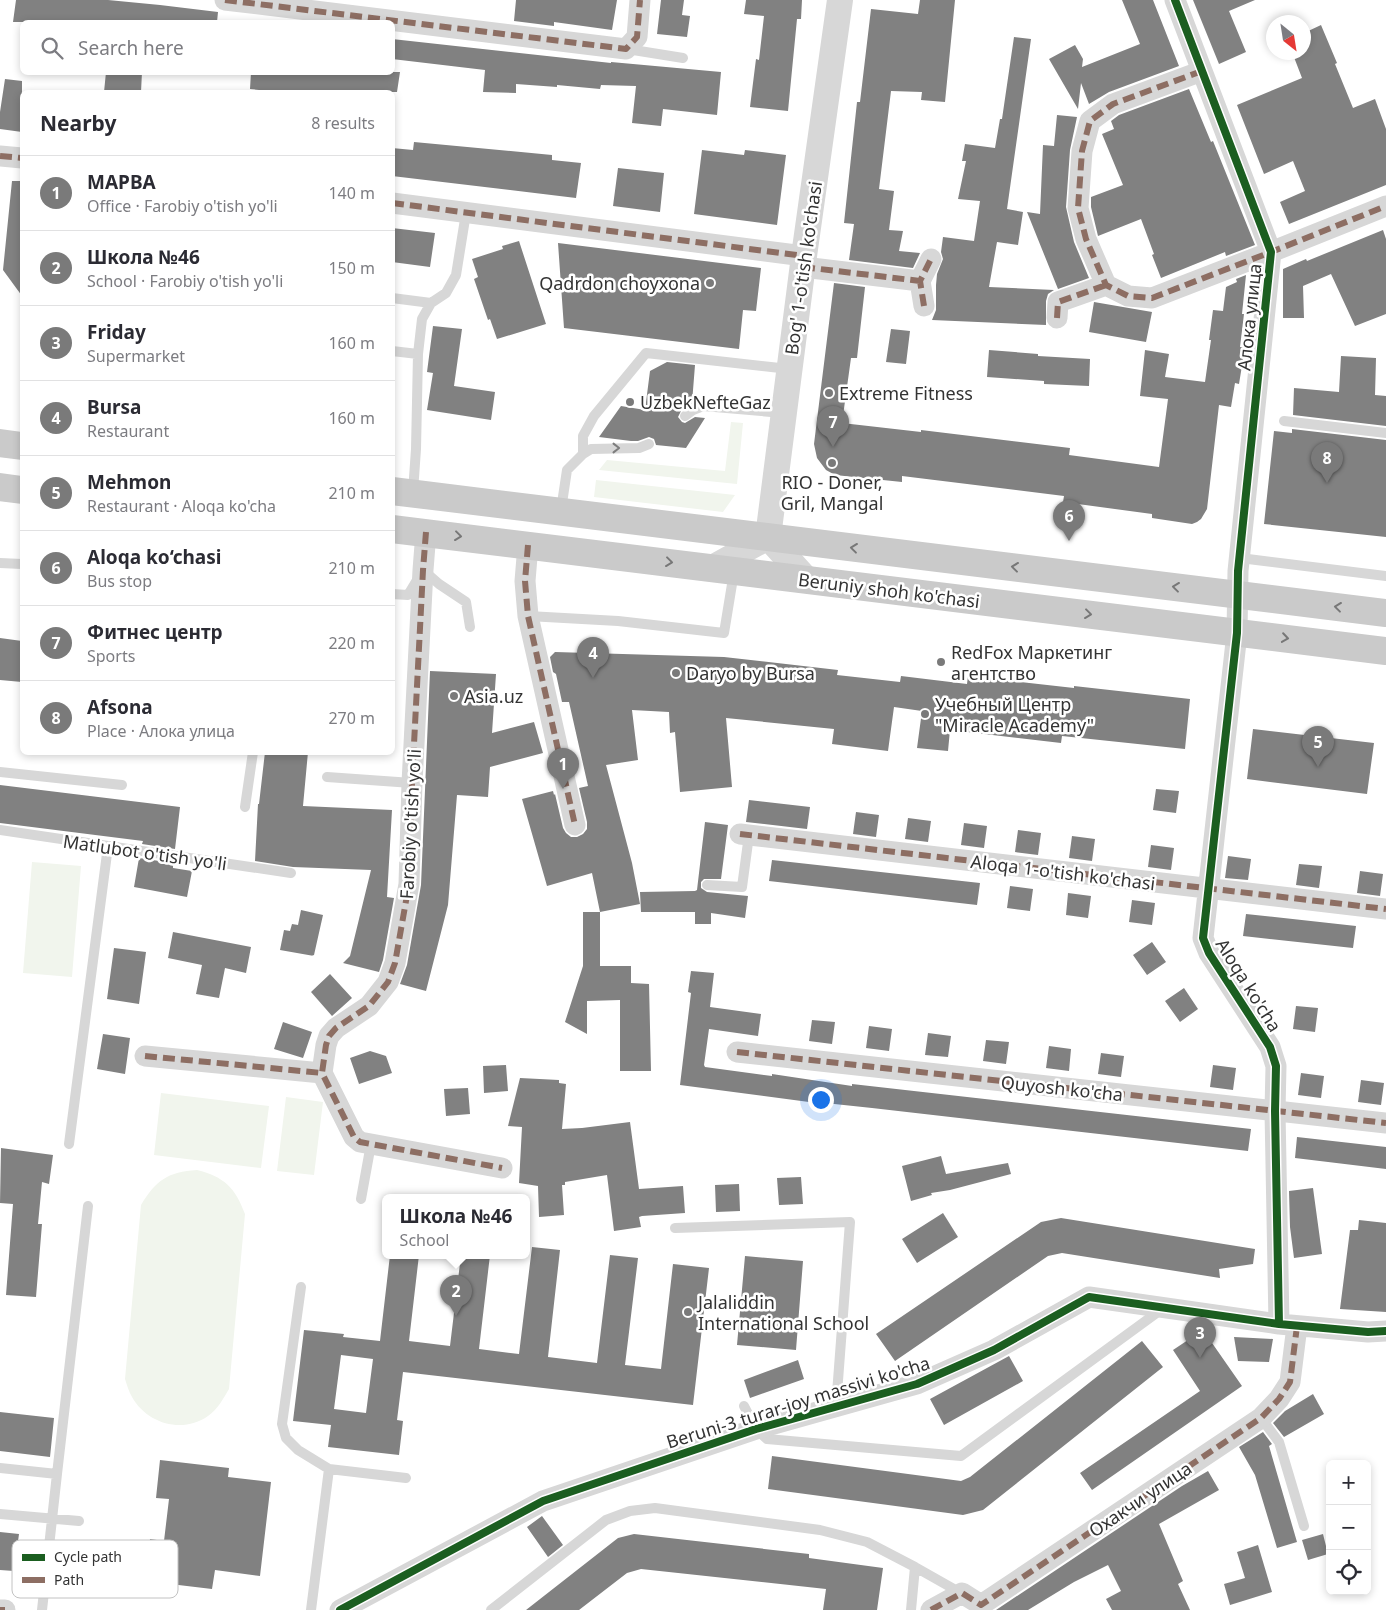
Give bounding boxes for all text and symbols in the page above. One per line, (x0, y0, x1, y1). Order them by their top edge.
north arrow (1266, 15, 1311, 60)
search box (20, 20, 395, 75)
icon: search (38, 34, 66, 62)
text: Search here (78, 35, 184, 61)
text: Nearby (40, 109, 116, 137)
text: 8 results (311, 112, 375, 134)
text: МАРВА (87, 169, 156, 195)
street label: Bog' 1-o'tish ko'chasi (779, 180, 827, 356)
text: 1 (51, 182, 61, 204)
text: 140 m (328, 182, 375, 204)
text: Office · Farobiy o'tish yo'li (87, 195, 278, 217)
text: Школа №46 (87, 244, 200, 270)
text: 2 (51, 257, 61, 279)
text: 150 m (328, 257, 375, 279)
street label: Алока улица (1231, 262, 1267, 372)
text: School · Farobiy o'tish yo'li (87, 270, 283, 292)
place label: Qadrdon choyxona (539, 271, 700, 295)
marker: Qadrdon choyxona (704, 277, 716, 289)
text: Friday (87, 319, 146, 345)
text: 3 (51, 332, 61, 354)
text: 160 m (328, 332, 375, 354)
text: Supermarket (87, 345, 185, 367)
place label: Extreme Fitness (839, 381, 973, 405)
marker: Extreme Fitness (823, 387, 835, 399)
place label: UzbekNefteGaz (640, 390, 771, 414)
text: Bursa (87, 394, 141, 420)
marker: UzbekNefteGaz (624, 396, 636, 408)
pin: 7 (817, 406, 849, 447)
text: 4 (51, 407, 61, 429)
text: 160 m (328, 407, 375, 429)
text: Restaurant (87, 420, 169, 442)
pin: 8 (1311, 442, 1343, 483)
one-way arrow (612, 443, 620, 453)
marker: RIO - Doner, Gril, Mangal (826, 457, 838, 469)
text: Mehmon (87, 469, 171, 495)
place label: RIO - Doner, Gril, Mangal (781, 470, 883, 515)
text: 5 (51, 482, 61, 504)
text: 210 m (328, 482, 375, 504)
text: Restaurant · Aloqa ko'cha (87, 495, 276, 517)
pin: 6 (1053, 500, 1085, 541)
one-way arrow (455, 530, 463, 541)
one-way arrow (849, 543, 857, 554)
text: Aloqa ko‘chasi (87, 544, 221, 570)
one-way arrow (665, 556, 673, 567)
text: 6 (51, 557, 61, 579)
text: 210 m (328, 557, 375, 579)
one-way arrow (1011, 562, 1019, 573)
street label: Beruniy shoh ko'chasi (797, 567, 981, 613)
text: Bus stop (87, 570, 152, 592)
one-way arrow (1172, 582, 1180, 593)
one-way arrow (1333, 602, 1341, 613)
one-way arrow (1085, 608, 1093, 619)
text: Фитнес центр (87, 619, 223, 645)
text: 7 (51, 632, 61, 654)
text: 220 m (328, 632, 375, 654)
one-way arrow (1282, 632, 1290, 643)
pin: 4 (577, 637, 609, 678)
place label: RedFox Маркетинг агентство (951, 640, 1112, 685)
text: Sports (87, 645, 135, 667)
marker: RedFox Маркетинг агентство (935, 656, 947, 668)
place label: Daryo by Bursa (686, 661, 815, 685)
marker: Daryo by Bursa (670, 667, 682, 679)
place label: Asia.uz (464, 684, 523, 708)
marker: Asia.uz (448, 690, 460, 702)
place label: Учебный Центр "Miracle Academy" (935, 692, 1094, 737)
text: Afsona (87, 694, 153, 720)
text: 8 (51, 707, 61, 729)
text: 270 m (328, 707, 375, 729)
marker: Учебный Центр "Miracle Academy" (919, 708, 931, 720)
text: Place · Алока улица (87, 720, 235, 742)
pin: 5 (1302, 726, 1334, 767)
street label: Farobiy o'tish yo'li (394, 748, 426, 900)
pin: 1 (547, 748, 579, 789)
street label: Matlubot o'tish yo'li (61, 829, 229, 875)
street label: Aloqa 1-o'tish ko'chasi (969, 849, 1157, 895)
street label: Aloqa ko'cha (1211, 934, 1287, 1036)
street label: Quyosh ko'cha (1000, 1070, 1124, 1106)
your location (808, 1087, 834, 1113)
popup (382, 1194, 530, 1259)
text: Школа №46 (400, 1203, 512, 1229)
text: School (400, 1229, 449, 1251)
pin: 2 (440, 1275, 472, 1316)
place label: Jalaliddin International School (696, 1290, 869, 1335)
marker: Jalaliddin International School (682, 1306, 694, 1318)
pin: 3 (1184, 1317, 1216, 1358)
street label: Beruni-3 turar-joy massivi ko'cha (663, 1350, 933, 1454)
street label: Охакчи улица (1084, 1456, 1196, 1542)
map controls (1326, 1460, 1371, 1595)
button: + (1326, 1460, 1371, 1505)
button: − (1326, 1505, 1371, 1550)
legend (12, 1540, 178, 1598)
text: Cycle path (54, 1547, 122, 1566)
button: locate (1326, 1550, 1371, 1595)
text: Path (54, 1570, 84, 1589)

